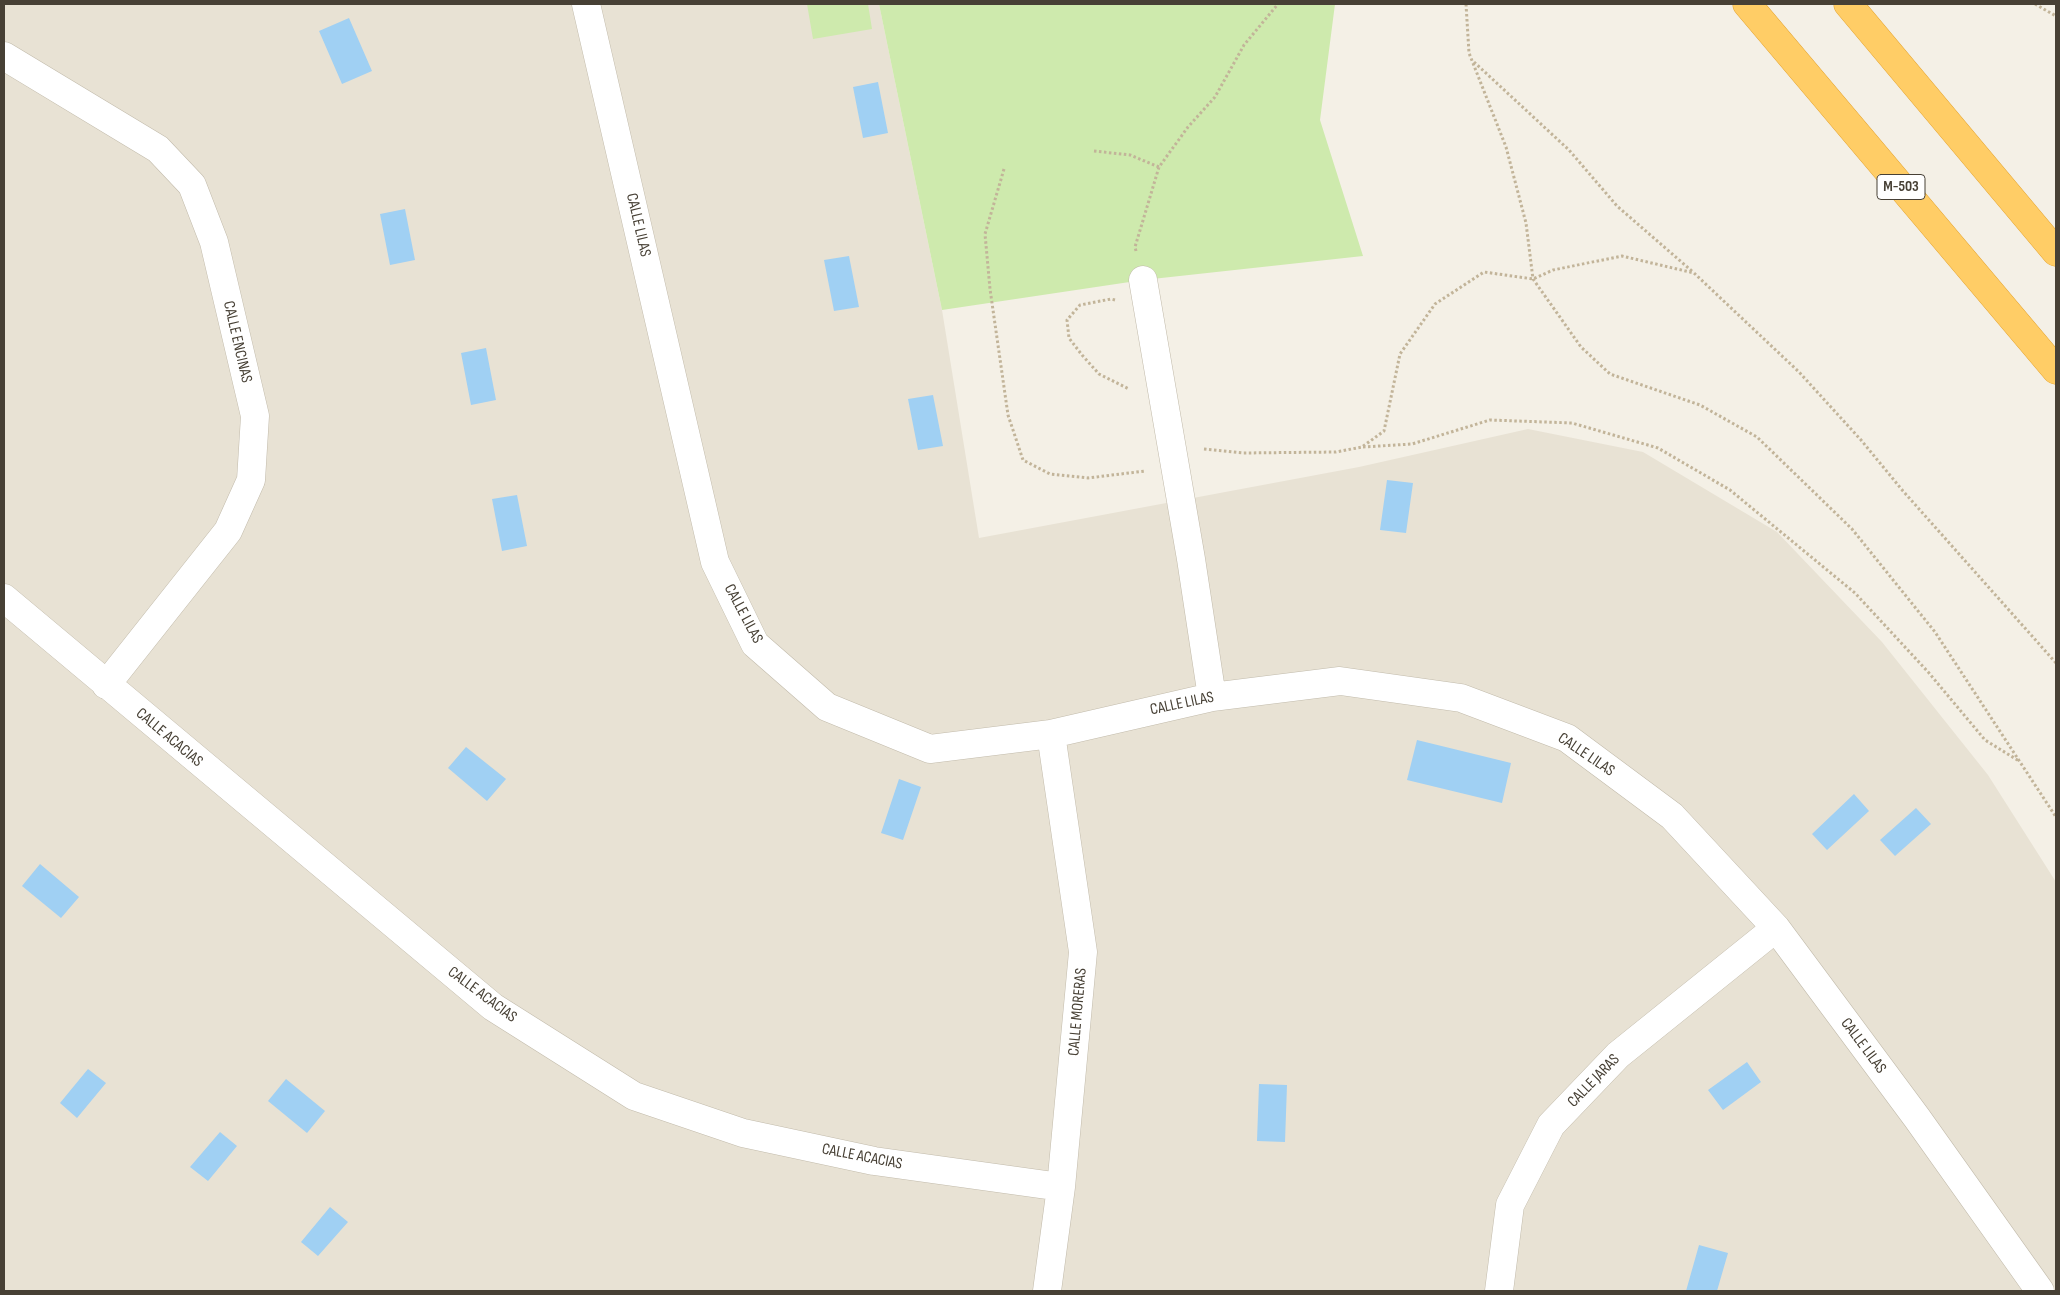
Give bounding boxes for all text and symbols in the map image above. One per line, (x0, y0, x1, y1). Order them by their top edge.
road number: M-503 (1877, 174, 1925, 200)
street label: CALLE LILAS (621, 191, 655, 259)
street label: CALLE ENCINAS (218, 299, 256, 385)
street label: CALLE LILAS (719, 581, 767, 647)
street label: CALLE LILAS (1148, 688, 1216, 720)
street label: CALLE ACACIAS (132, 704, 206, 772)
street label: CALLE LILAS (1554, 729, 1618, 781)
street label: CALLE ACACIAS (444, 963, 520, 1027)
street label: CALLE MORERAS (1065, 967, 1091, 1057)
street label: CALLE LILAS (1836, 1014, 1890, 1078)
street label: CALLE JARAS (1564, 1050, 1624, 1112)
street label: CALLE ACACIAS (820, 1140, 904, 1174)

